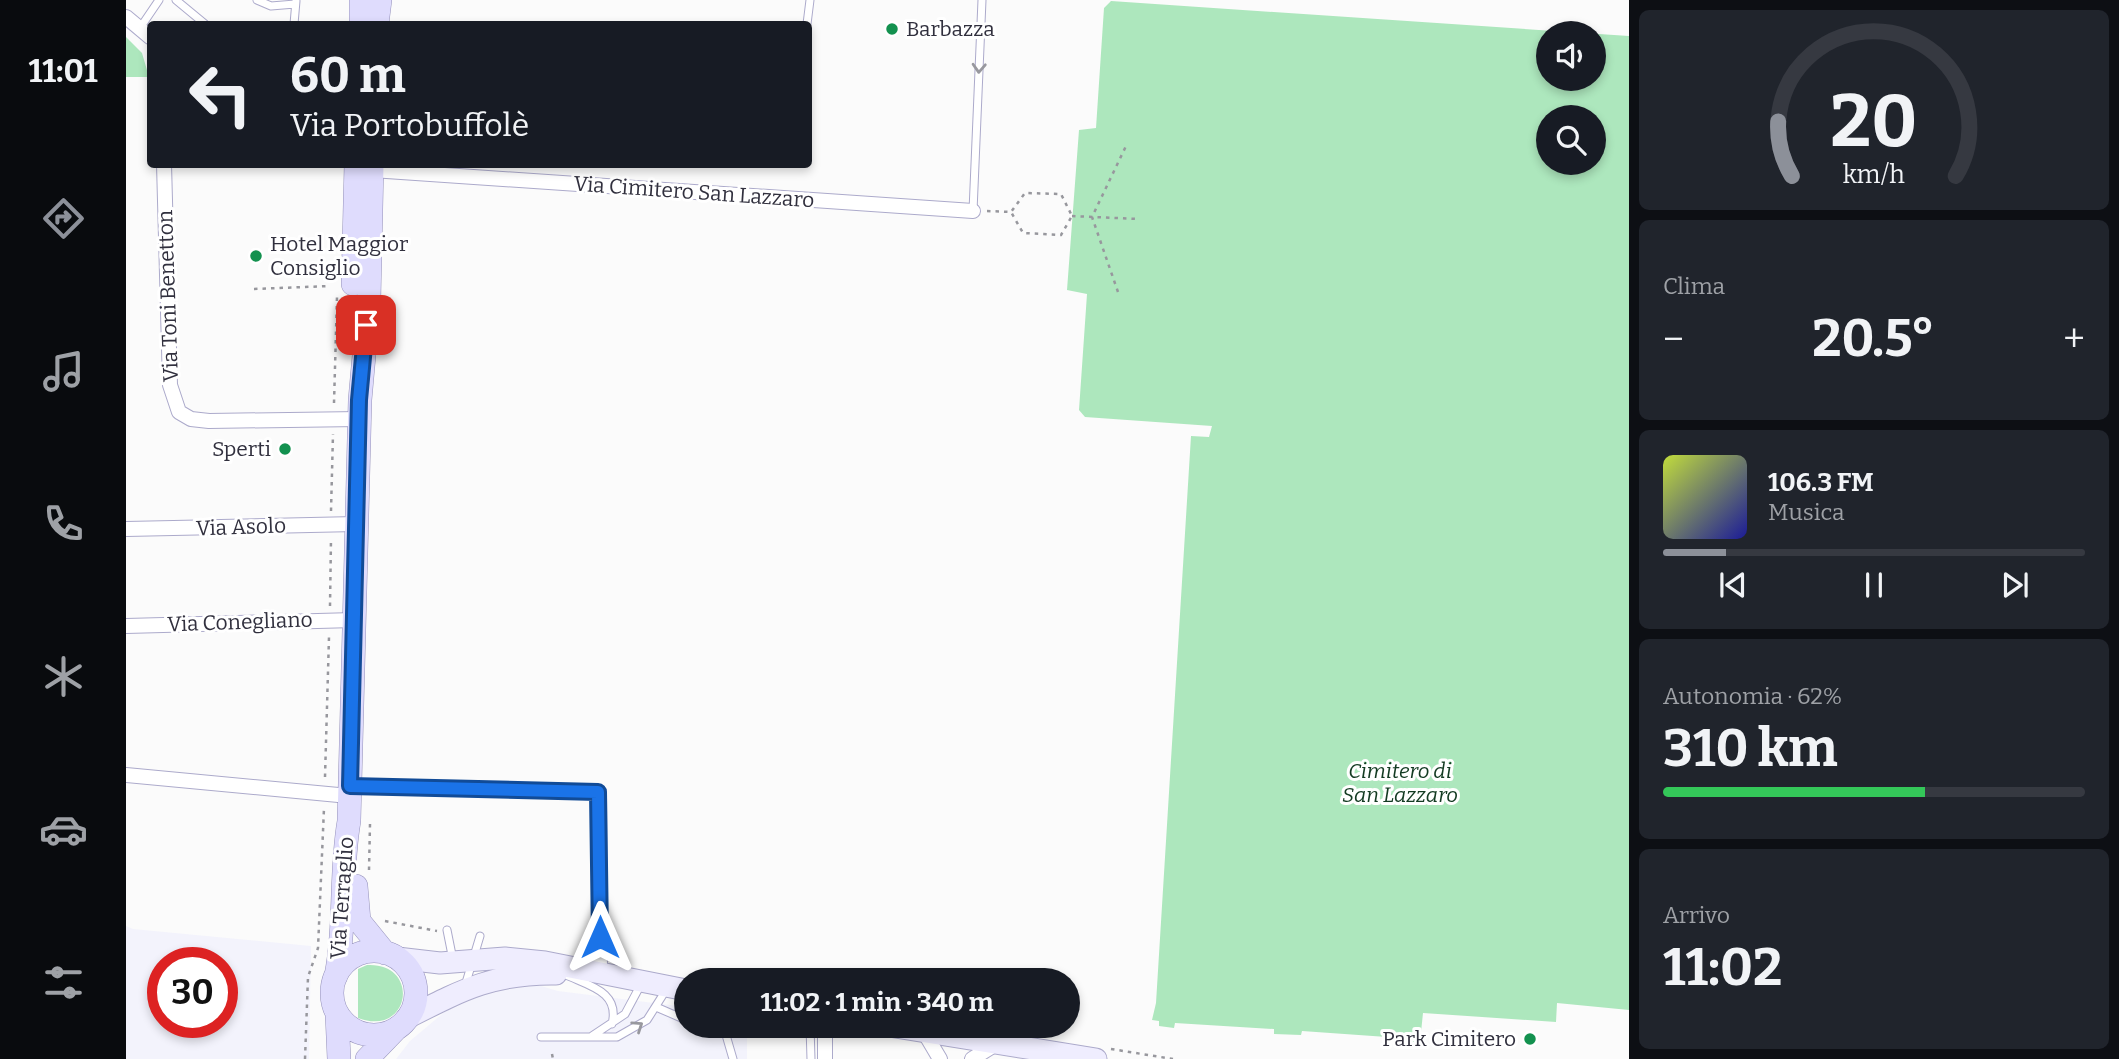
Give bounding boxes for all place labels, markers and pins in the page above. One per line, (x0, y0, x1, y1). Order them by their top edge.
place label: Barbazza (906, 16, 995, 42)
marker: Barbazza (884, 21, 900, 37)
place label: Hotel Maggior Consiglio (270, 231, 408, 281)
marker: Hotel Maggior Consiglio (248, 248, 264, 264)
pin (336, 295, 396, 355)
place label: Sperti (212, 436, 271, 462)
marker: Sperti (277, 441, 293, 457)
place label: Park Cimitero (1382, 1026, 1516, 1052)
marker: Park Cimitero (1522, 1031, 1538, 1047)

